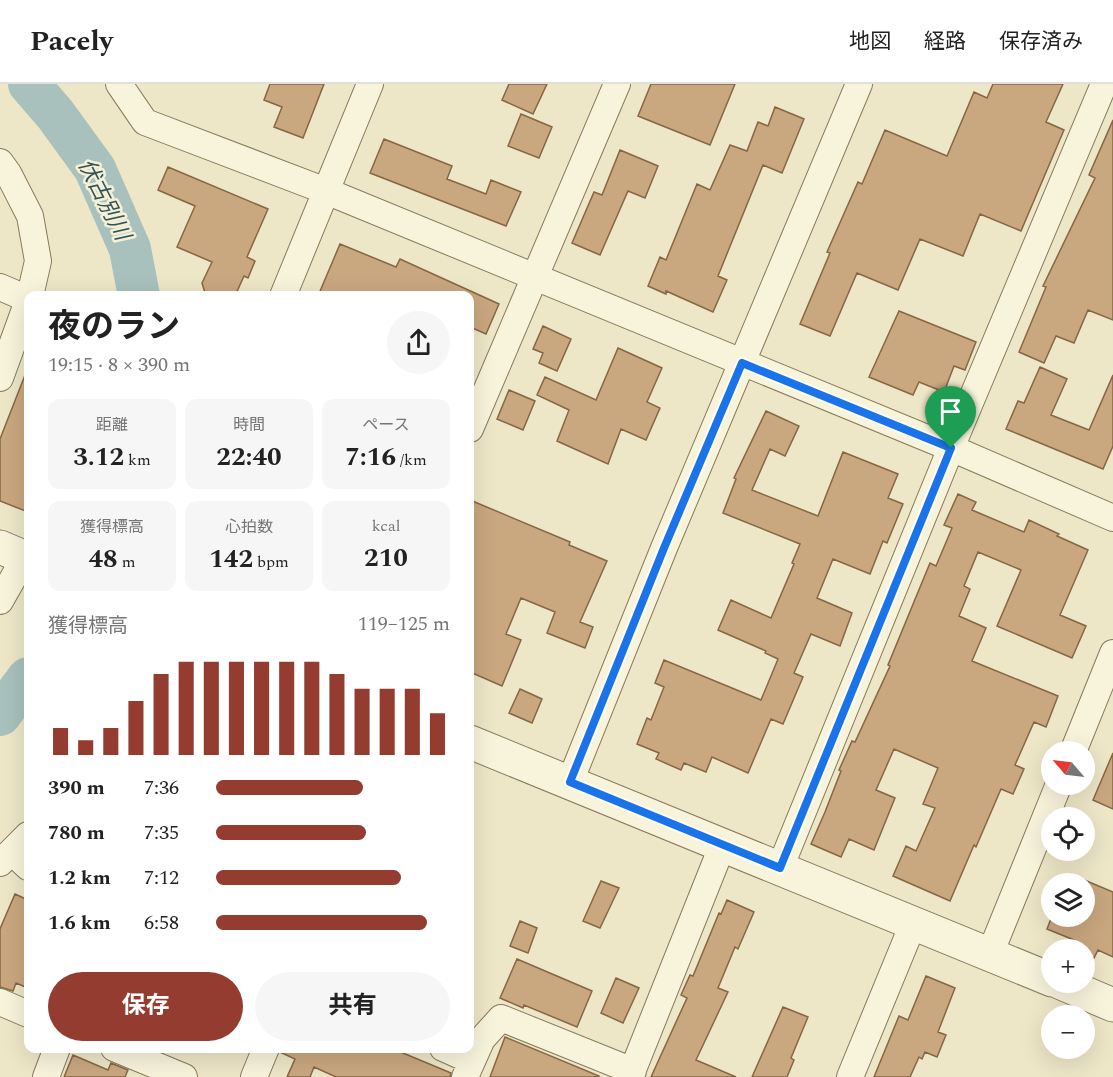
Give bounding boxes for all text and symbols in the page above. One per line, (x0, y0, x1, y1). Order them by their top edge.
text: Pacely (30, 20, 113, 63)
text: 地図 (849, 26, 891, 58)
text: 経路 (924, 26, 966, 58)
text: 保存済み (999, 26, 1083, 58)
water label: 伏古別川 (69, 153, 139, 248)
text: 夜のラン (48, 302, 180, 352)
button: share (387, 311, 450, 374)
text: 19:15 · 8 × 390 m (48, 350, 190, 380)
pin (925, 386, 976, 448)
icon: arrive (934, 395, 967, 428)
text: 距離 (96, 413, 128, 437)
text: 時間 (233, 413, 265, 437)
text: ペース (362, 413, 410, 437)
text: 3.12 (73, 437, 124, 477)
text: 22:40 (216, 437, 282, 477)
text: 7:16 (345, 437, 396, 477)
text: km (124, 448, 151, 472)
text: /km (396, 448, 427, 472)
text: kcal (372, 514, 400, 538)
text: 獲得標高 (80, 515, 144, 539)
text: 心拍数 (225, 515, 273, 539)
text: 210 (364, 538, 408, 578)
text: 48 (89, 539, 118, 579)
text: 142 (209, 539, 253, 579)
text: m (118, 550, 135, 574)
text: bpm (253, 550, 289, 574)
text: 119–125 m (358, 609, 450, 639)
text: 獲得標高 (48, 611, 128, 641)
north arrow (1041, 741, 1095, 795)
map controls (1041, 741, 1095, 1059)
text: 390 m (48, 773, 105, 803)
text: 7:36 (144, 773, 179, 803)
button: locate (1041, 807, 1095, 861)
text: 780 m (48, 818, 105, 848)
text: 7:35 (144, 818, 179, 848)
text: 1.2 km (48, 863, 111, 893)
text: 7:12 (144, 863, 179, 893)
button: layers (1041, 873, 1095, 927)
text: 1.6 km (48, 908, 111, 938)
text: 6:58 (144, 908, 179, 938)
button: + (1041, 939, 1095, 993)
button: 保存 (48, 972, 243, 1041)
button: 共有 (255, 972, 450, 1041)
button: − (1041, 1005, 1095, 1059)

